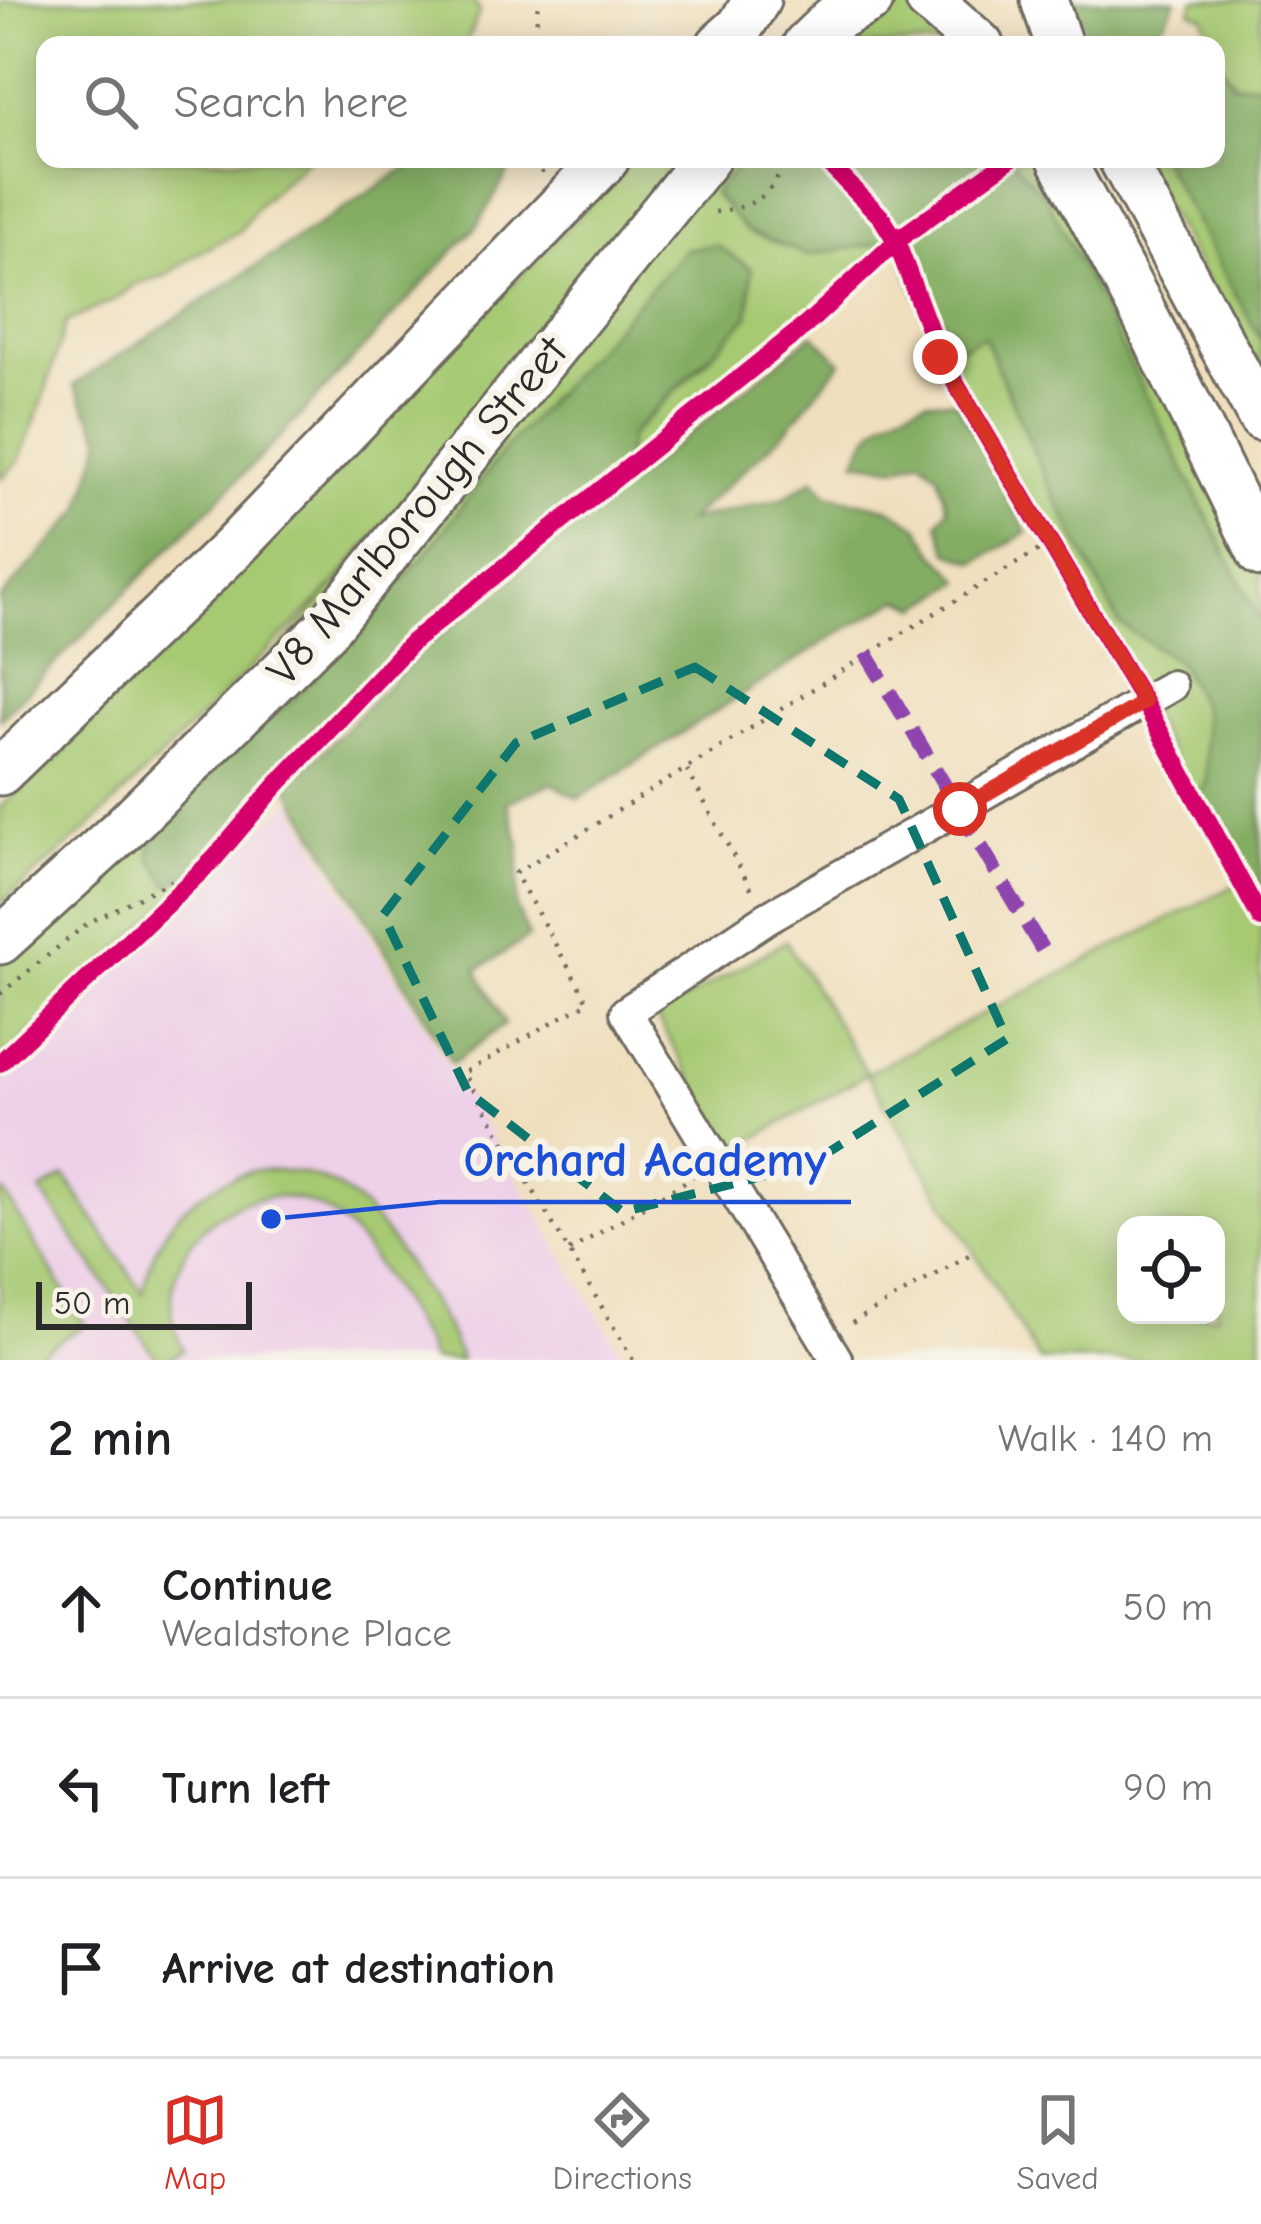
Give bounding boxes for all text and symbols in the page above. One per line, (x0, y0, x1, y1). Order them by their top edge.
search box (36, 36, 1225, 168)
icon: search (78, 69, 144, 135)
text: Search here (174, 76, 408, 128)
street label: V8 Marlborough Street (256, 325, 578, 695)
route end (913, 330, 967, 384)
route start (933, 782, 987, 836)
callout: Orchard Academy (440, 1118, 851, 1202)
text: Orchard Academy (463, 1133, 827, 1188)
map controls (1117, 1216, 1225, 1324)
button: locate (1117, 1216, 1225, 1324)
scale bar (36, 1276, 252, 1329)
text: 50 m (54, 1284, 130, 1322)
text: 2 min (48, 1409, 172, 1468)
text: Walk · 140 m (998, 1416, 1213, 1461)
text: Continue (162, 1559, 332, 1611)
icon: ahead (48, 1575, 114, 1641)
text: 50 m (1123, 1585, 1213, 1630)
text: Wealdstone Place (162, 1611, 452, 1656)
icon: left (48, 1755, 114, 1821)
text: Turn left (162, 1762, 329, 1814)
text: 90 m (1123, 1765, 1213, 1810)
icon: arrive (48, 1935, 114, 2001)
text: Arrive at destination (162, 1942, 555, 1994)
tab: Map (162, 2087, 228, 2197)
tab: Directions (553, 2087, 692, 2197)
tab: Saved (1016, 2087, 1099, 2197)

